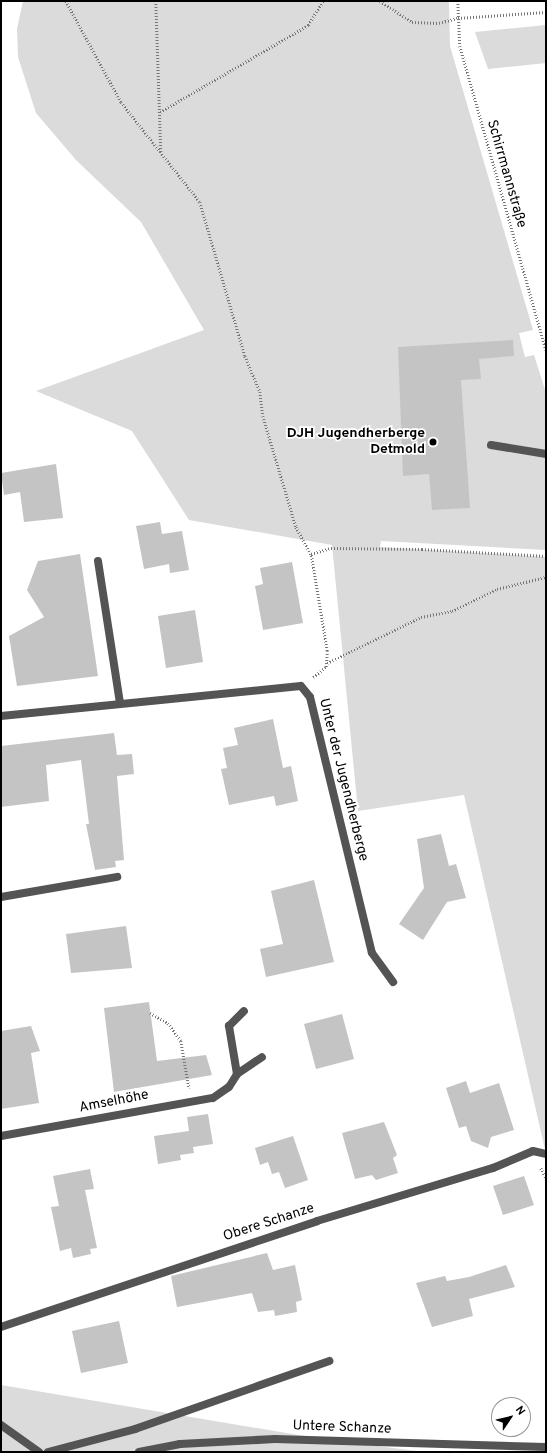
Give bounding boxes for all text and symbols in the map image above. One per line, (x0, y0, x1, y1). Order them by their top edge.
street label: Schirrmannstraße (483, 118, 529, 230)
place label: DJH Jugendherberge Detmold (287, 426, 425, 458)
marker: DJH Jugendherberge Detmold (428, 437, 438, 447)
street label: Unter der Jugendherberge (315, 697, 371, 863)
street label: Amselhöhe (78, 1087, 150, 1117)
street label: Obere Schanze (221, 1200, 317, 1246)
north arrow (491, 1397, 531, 1437)
text: N (512, 1403, 528, 1418)
street label: Untere Schanze (292, 1418, 392, 1438)

